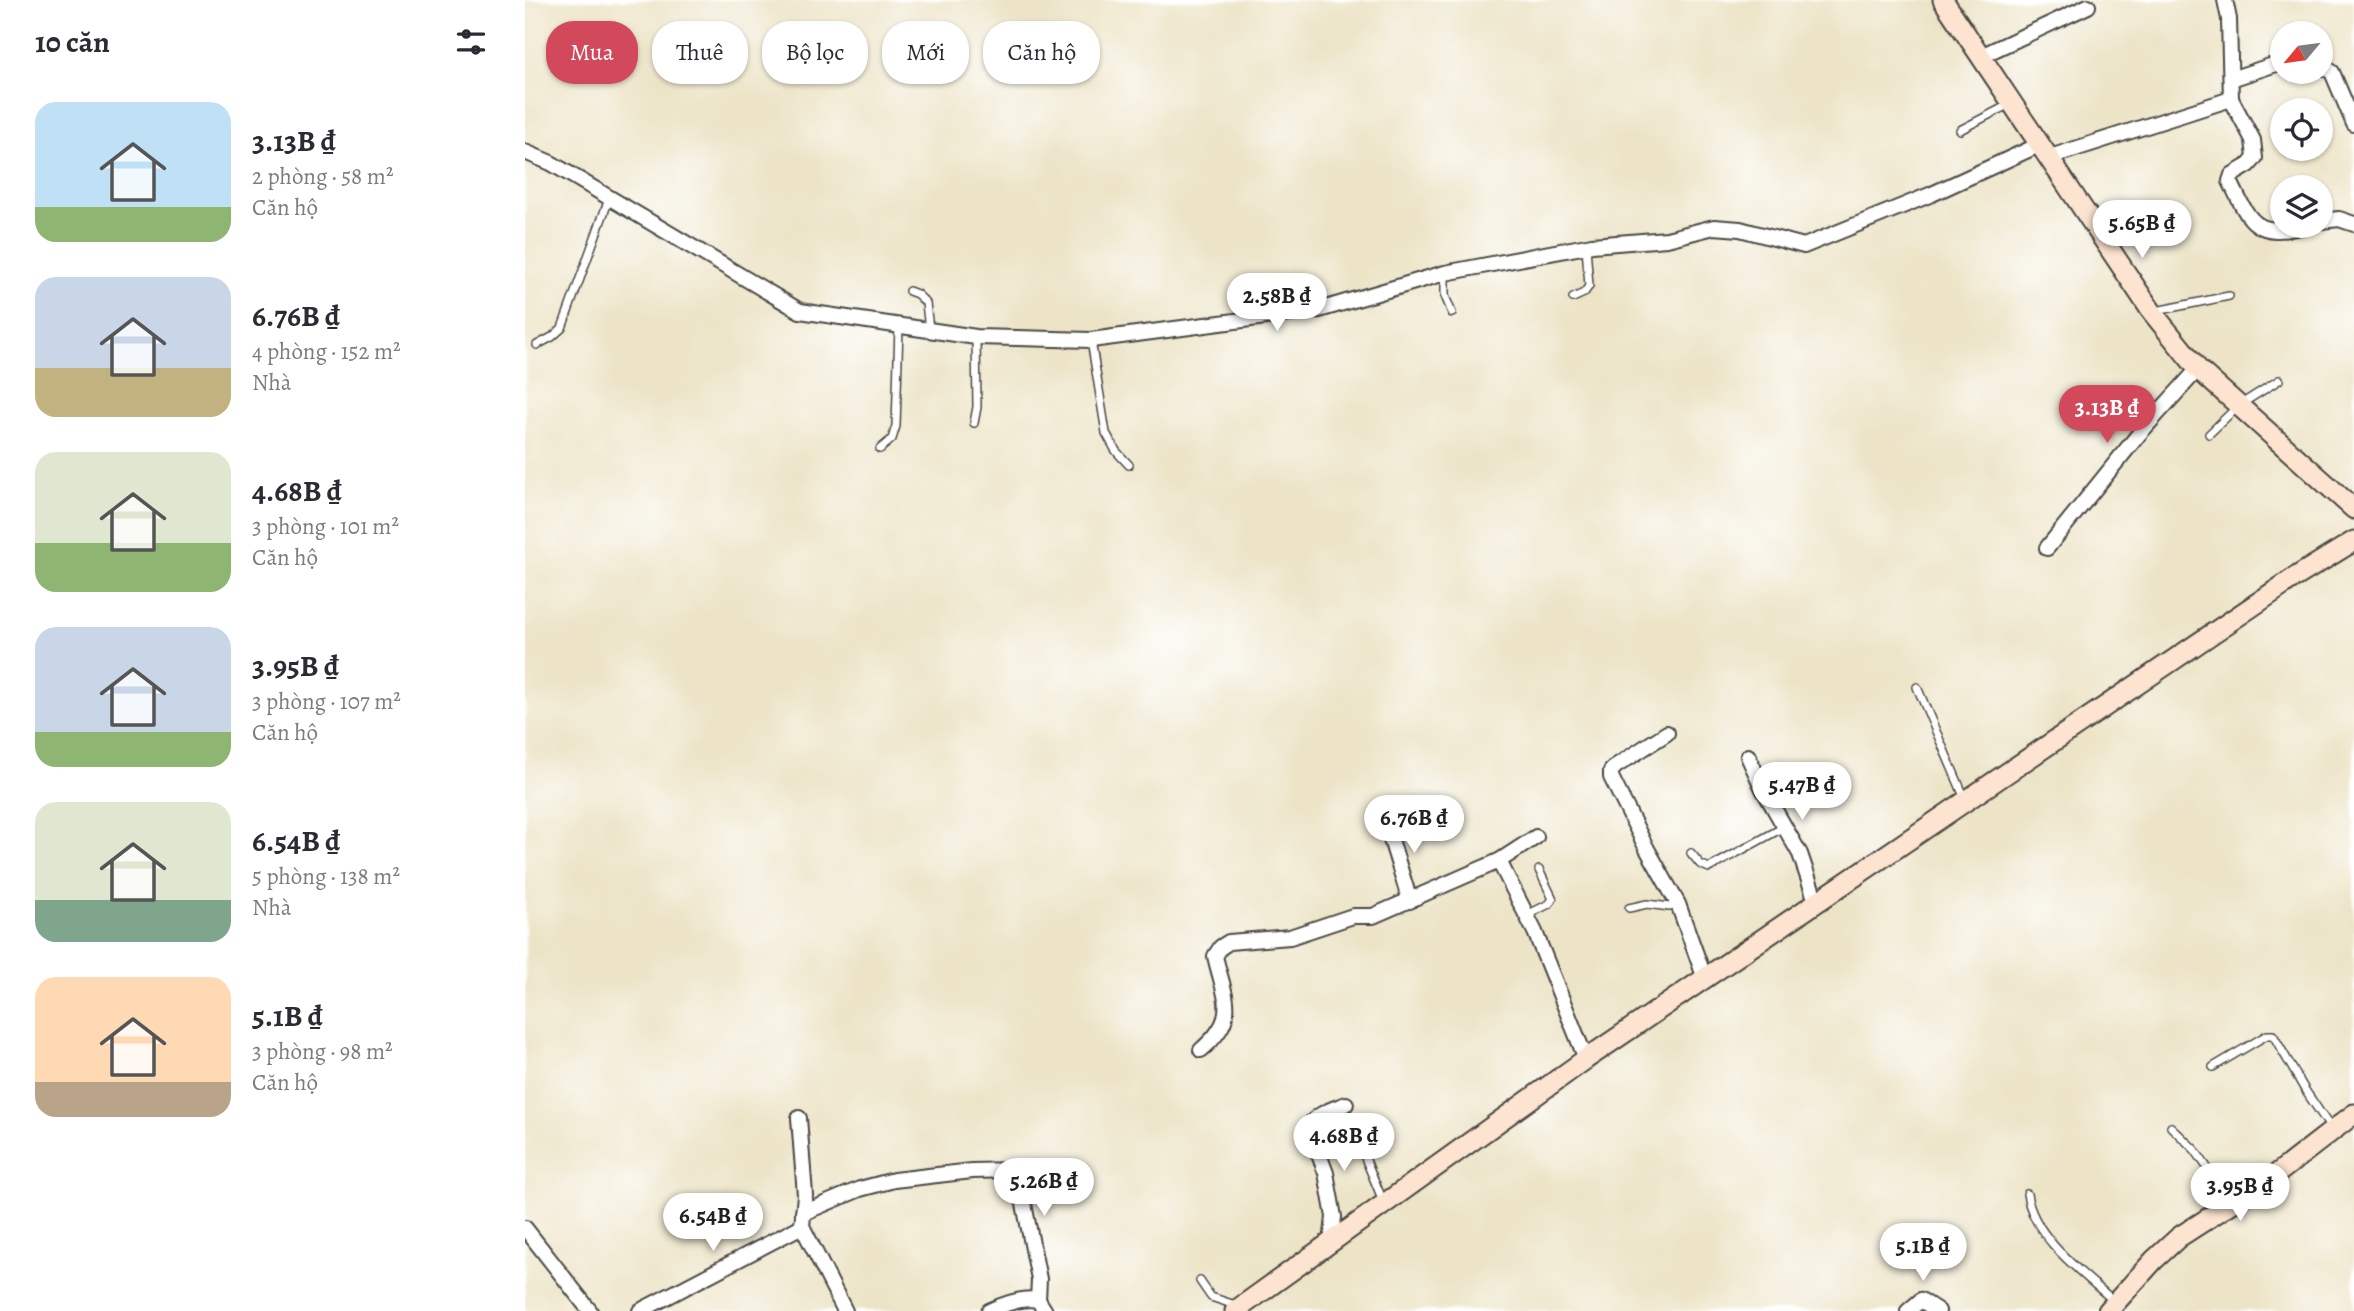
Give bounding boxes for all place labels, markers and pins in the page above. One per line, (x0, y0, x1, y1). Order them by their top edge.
pin: 5.65B ₫ (2077, 201, 2207, 260)
pin: 2.58B ₫ (1212, 274, 1342, 333)
pin: 3.13B ₫ (2042, 386, 2172, 445)
pin: 5.47B ₫ (1737, 762, 1867, 822)
pin: 6.76B ₫ (1349, 796, 1479, 855)
pin: 4.68B ₫ (1279, 1114, 1409, 1173)
pin: 5.26B ₫ (979, 1158, 1109, 1218)
pin: 3.95B ₫ (2175, 1164, 2305, 1223)
pin: 6.54B ₫ (648, 1194, 778, 1253)
pin: 5.1B ₫ (1866, 1224, 1980, 1283)

